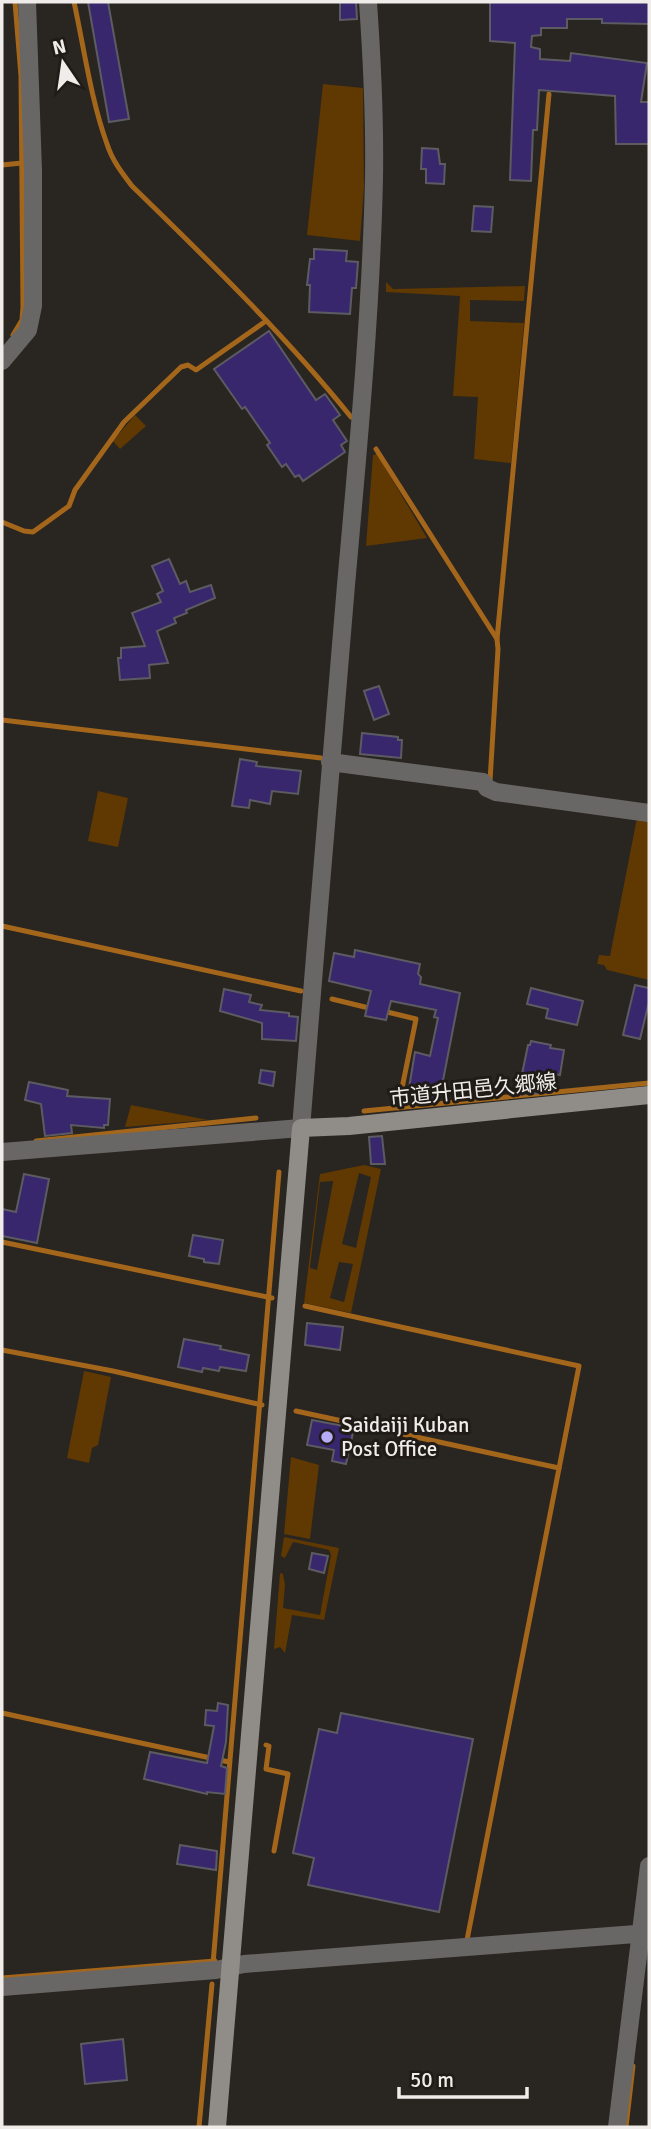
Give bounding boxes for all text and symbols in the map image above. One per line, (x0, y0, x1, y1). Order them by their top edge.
north arrow (28, 28, 98, 98)
text: N (50, 34, 69, 61)
street label: 市道升田邑久郷線 (388, 1068, 558, 1112)
place label: Saidaiji Kuban Post Office (341, 1412, 470, 1462)
marker: Saidaiji Kuban Post Office (319, 1429, 335, 1445)
scale bar (399, 2056, 527, 2100)
text: 50 m (410, 2067, 454, 2093)

